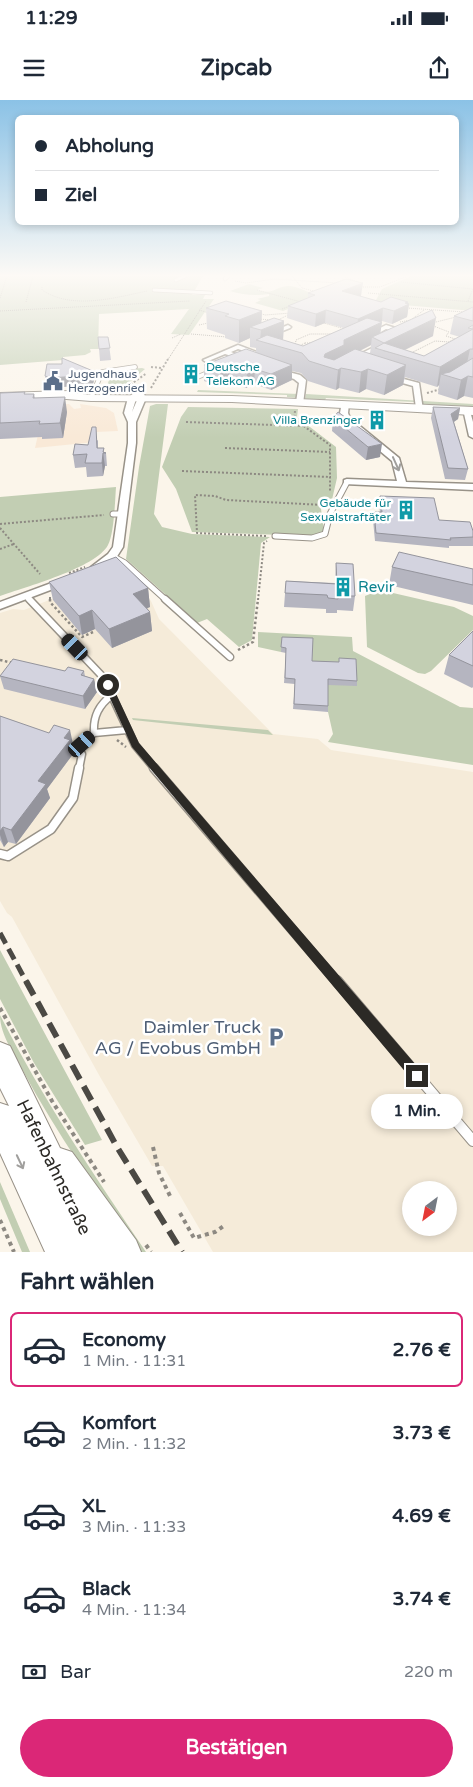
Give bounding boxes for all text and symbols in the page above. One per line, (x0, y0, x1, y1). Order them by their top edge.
text: 11:29 (25, 7, 78, 29)
icon: menu (20, 54, 48, 82)
icon: share (425, 54, 453, 82)
text: Zipcab (201, 55, 272, 81)
text: Abholung (65, 135, 154, 157)
text: Ziel (65, 184, 97, 206)
place label: Deutsche Telekom AG (206, 360, 275, 388)
building icon: Deutsche Telekom AG (180, 363, 202, 385)
place label: Jugendhaus Herzogenried (68, 367, 145, 395)
public building icon: Jugendhaus Herzogenried (42, 370, 64, 392)
building icon: Villa Brenzinger (366, 409, 388, 431)
place label: Villa Brenzinger (273, 413, 362, 427)
one-way arrow (392, 456, 402, 471)
place label: Gebäude für Sexualstraftäter (300, 496, 391, 524)
building icon: Gebäude für Sexualstraftäter (395, 499, 417, 521)
building icon: Revir (332, 576, 354, 598)
place label: Revir (358, 578, 395, 596)
car (59, 631, 90, 663)
route start (97, 674, 119, 696)
car (65, 728, 98, 760)
place label: Daimler Truck AG / Evobus GmbH (95, 1016, 261, 1059)
parking icon: Daimler Truck AG / Evobus GmbH (265, 1026, 287, 1048)
route end (406, 1065, 428, 1087)
callout: 1 Min. (371, 1094, 463, 1128)
street label: Hafenbahnstraße (12, 1096, 96, 1238)
text: 1 Min. (393, 1101, 441, 1121)
one-way arrow (16, 1154, 26, 1169)
north arrow (402, 1181, 458, 1236)
map controls (402, 1181, 457, 1236)
text: Fahrt wählen (20, 1269, 154, 1295)
icon: car (22, 1327, 67, 1372)
text: Economy (82, 1329, 166, 1351)
text: 2.76 € (393, 1339, 451, 1361)
text: 1 Min. · 11:31 (82, 1351, 186, 1371)
icon: car (22, 1410, 67, 1455)
text: Komfort (82, 1412, 156, 1434)
text: 3.73 € (393, 1422, 451, 1444)
text: 2 Min. · 11:32 (82, 1434, 186, 1454)
icon: car (22, 1493, 67, 1538)
text: XL (82, 1495, 106, 1517)
text: 4.69 € (392, 1505, 451, 1527)
text: 3 Min. · 11:33 (82, 1517, 186, 1537)
icon: car (22, 1576, 67, 1621)
text: Black (82, 1578, 131, 1600)
text: 3.74 € (393, 1588, 451, 1610)
text: 4 Min. · 11:34 (82, 1600, 186, 1620)
icon: cash (20, 1658, 48, 1686)
text: Bar (60, 1661, 91, 1683)
text: 220 m (404, 1662, 453, 1682)
button: Bestätigen (20, 1719, 453, 1777)

